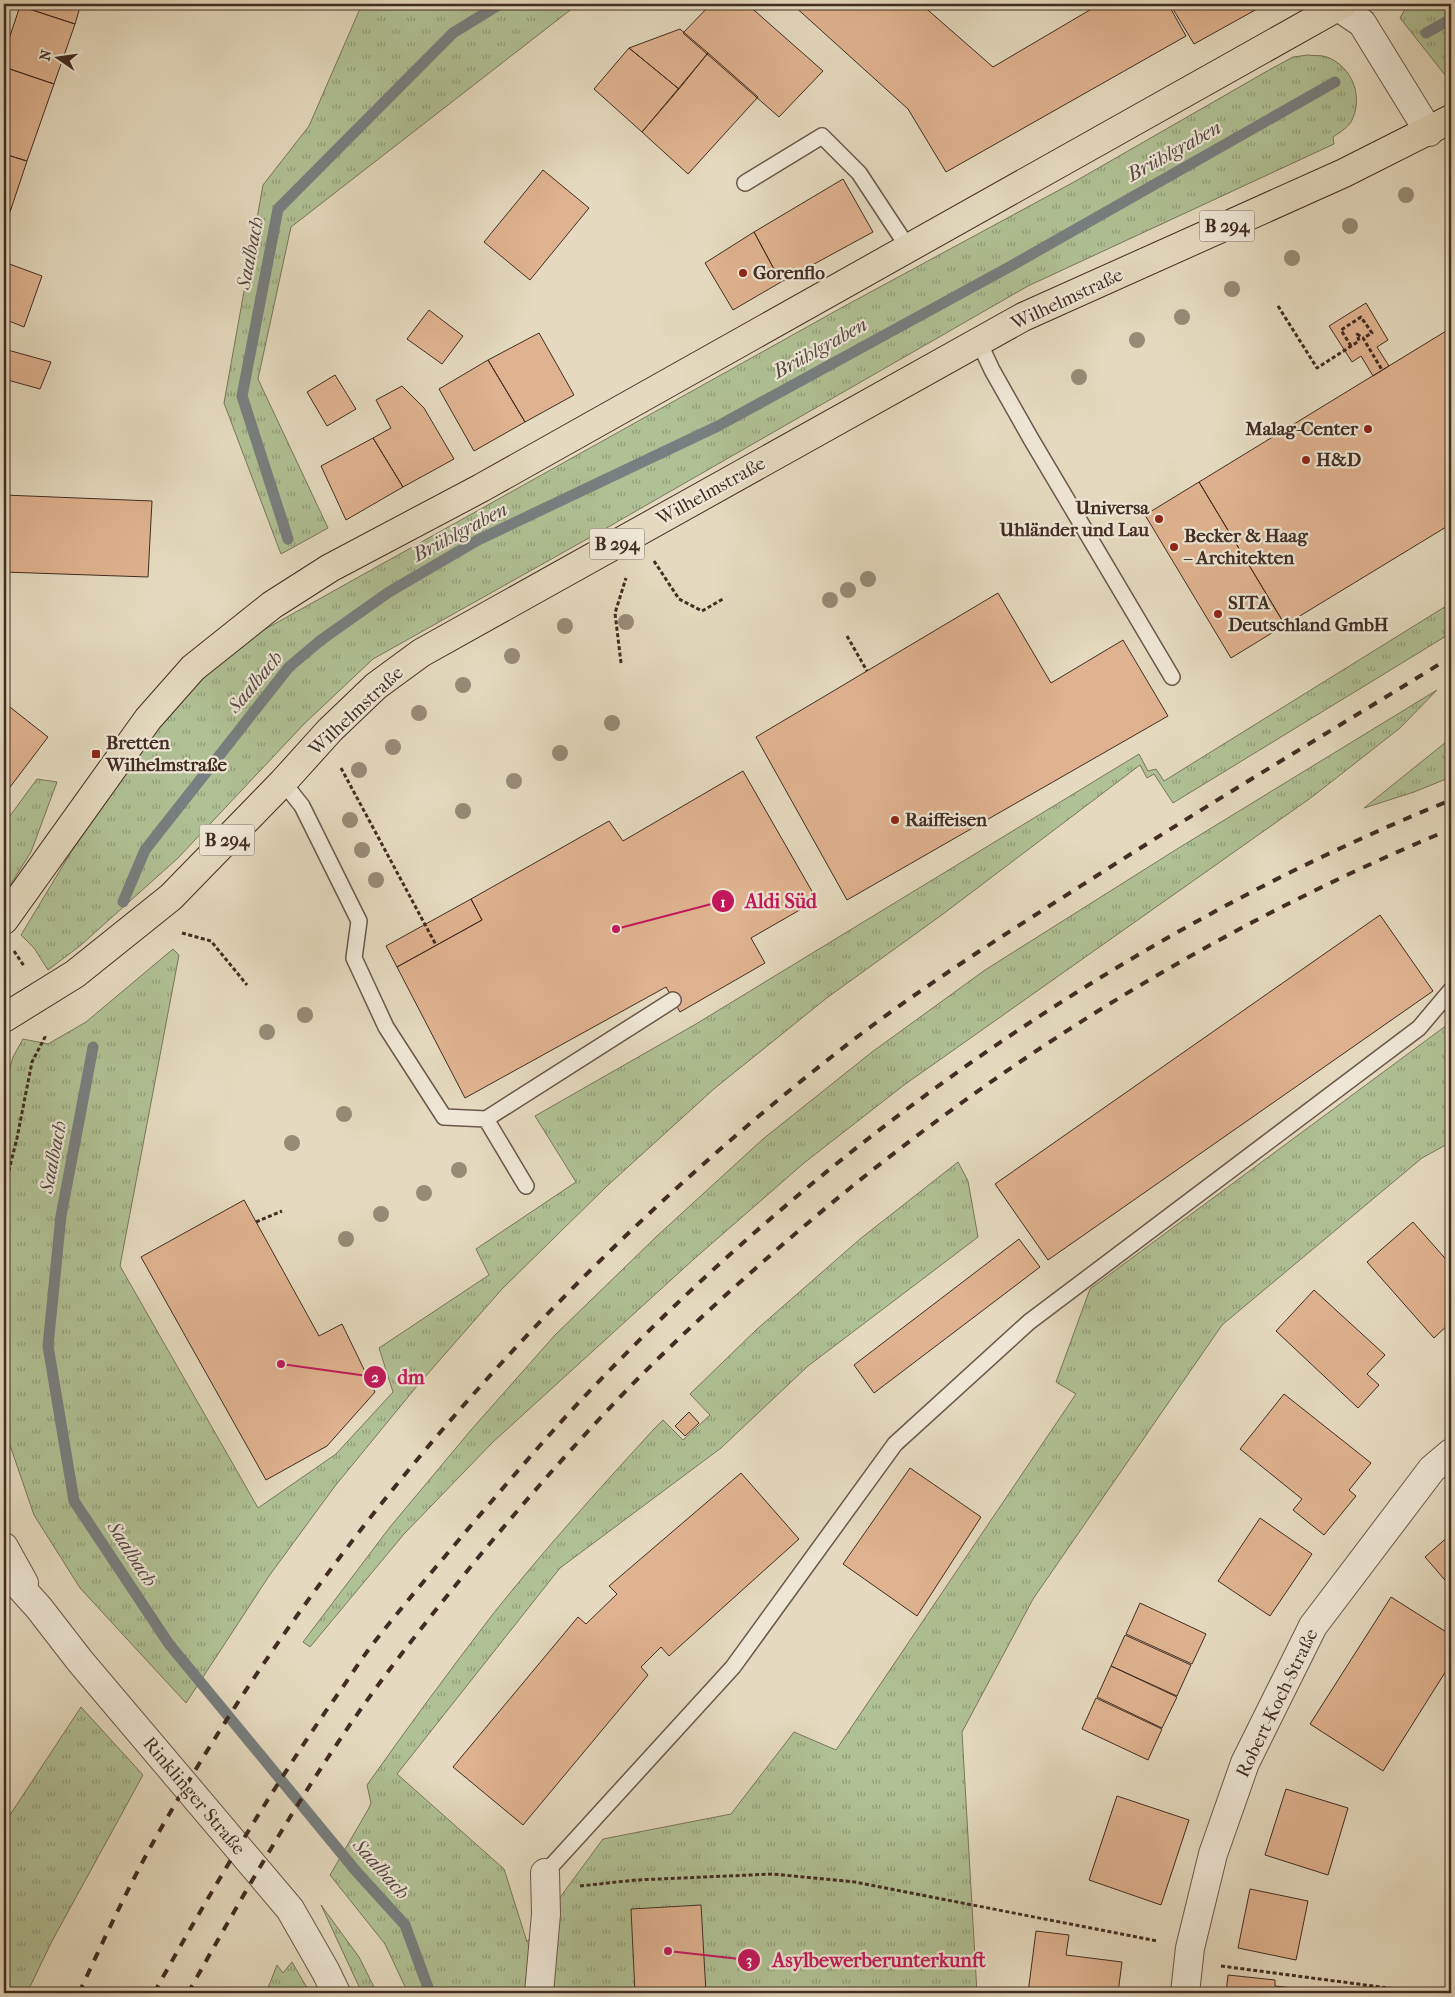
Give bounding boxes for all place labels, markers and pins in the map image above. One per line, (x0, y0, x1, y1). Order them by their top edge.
place label: Gorenflo (753, 262, 825, 284)
marker: Gorenflo (737, 267, 749, 279)
place label: Malag-Center (1244, 418, 1359, 440)
marker: Malag-Center (1362, 423, 1374, 435)
place label: H&D (1316, 449, 1362, 471)
marker: H&D (1300, 454, 1312, 466)
place label: Universa Uhländer und Lau (999, 497, 1150, 541)
marker: Universa Uhländer und Lau (1153, 513, 1165, 525)
place label: Becker & Haag – Architekten (1183, 525, 1308, 569)
marker: Becker & Haag – Architekten (1168, 541, 1180, 553)
place label: SITA Deutschland GmbH (1228, 592, 1389, 636)
marker: SITA Deutschland GmbH (1212, 608, 1224, 620)
place label: Bretten Wilhelmstraße (105, 732, 227, 776)
marker: Bretten Wilhelmstraße (90, 748, 102, 760)
place label: Raiffeisen (905, 809, 988, 831)
marker: Raiffeisen (889, 814, 901, 826)
callout: Aldi Süd (710, 884, 827, 919)
callout: dm (362, 1359, 435, 1394)
callout: Asylbewerberunterkunft (737, 1943, 995, 1978)

